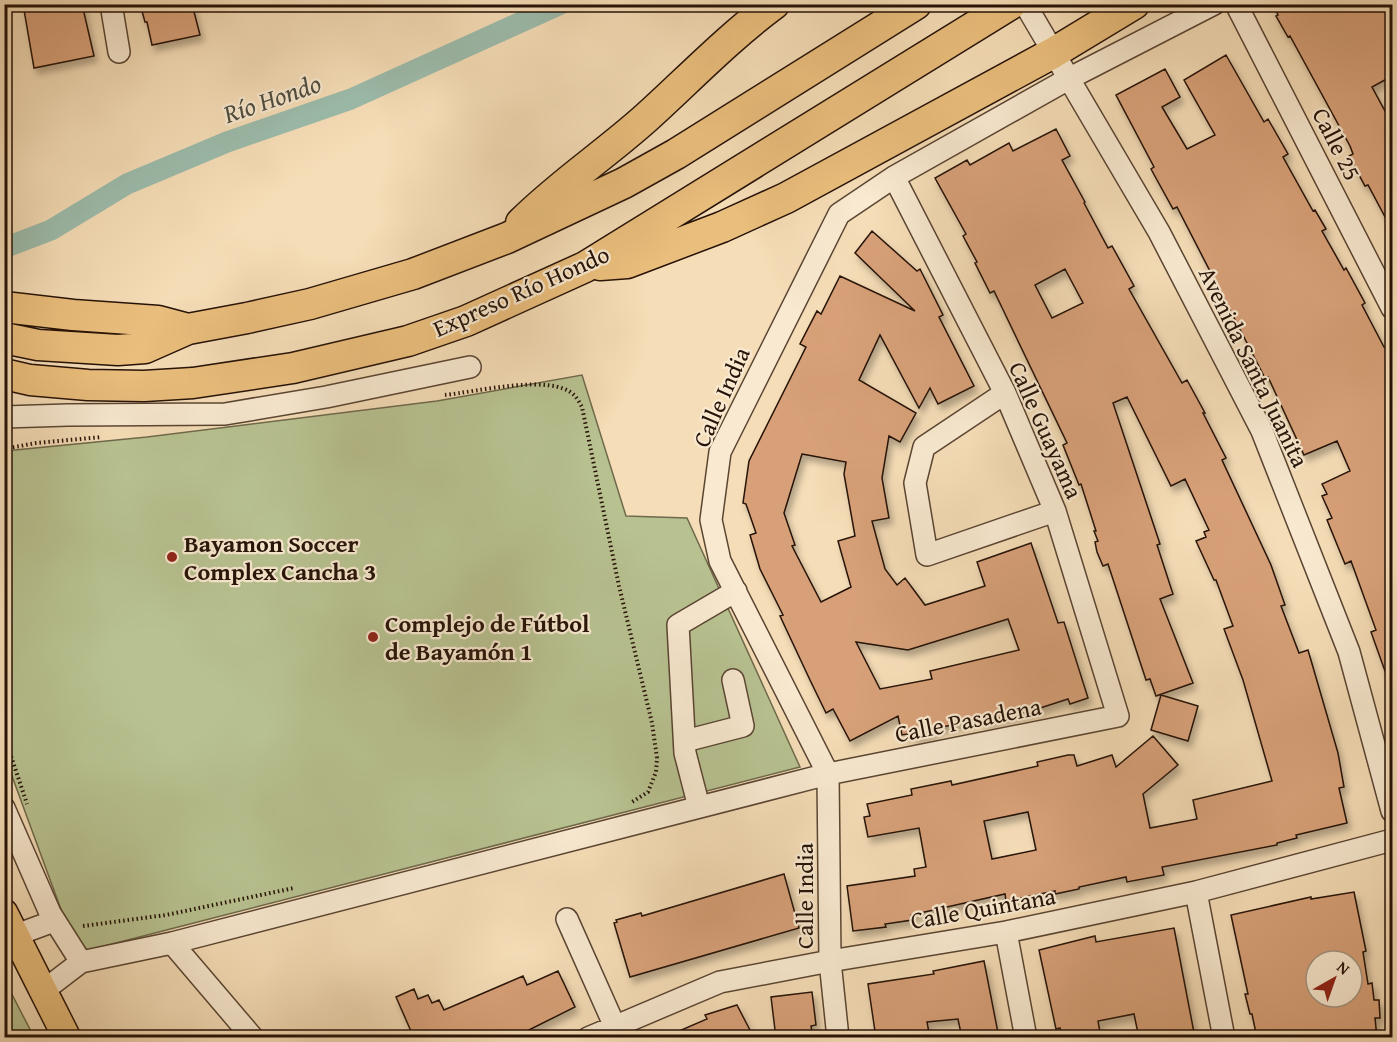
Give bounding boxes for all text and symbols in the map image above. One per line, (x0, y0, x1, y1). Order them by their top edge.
water label: Río Hondo (217, 63, 326, 133)
street label: Calle 25 (1304, 102, 1370, 186)
street label: Expreso Río Hondo (427, 236, 615, 346)
street label: Avenida Santa Juanita (1190, 261, 1318, 474)
street label: Calle India (683, 341, 759, 453)
street label: Calle Guayama (1000, 356, 1092, 505)
place label: Bayamon Soccer Complex Cancha 3 (184, 526, 376, 589)
marker: Bayamon Soccer Complex Cancha 3 (165, 550, 179, 564)
place label: Complejo de Fútbol de Bayamón 1 (385, 606, 590, 669)
marker: Complejo de Fútbol de Bayamón 1 (366, 630, 380, 644)
street label: Calle Pasadena (892, 689, 1045, 751)
street label: Calle India (787, 842, 822, 949)
street label: Calle Quintana (908, 878, 1059, 938)
north arrow (1304, 949, 1364, 1009)
text: N (1332, 955, 1356, 980)

